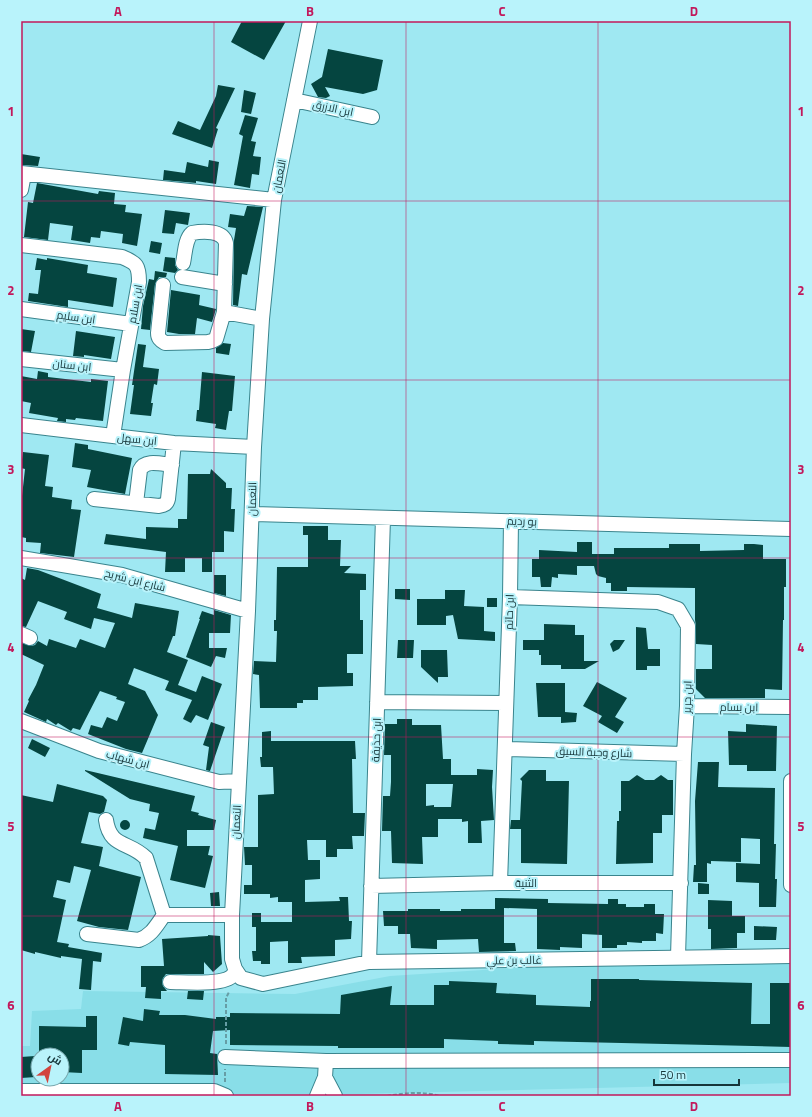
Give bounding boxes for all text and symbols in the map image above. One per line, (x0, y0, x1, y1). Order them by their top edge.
text: A (114, 1, 122, 21)
text: B (306, 1, 314, 21)
text: C (498, 1, 506, 21)
text: D (690, 1, 698, 21)
street label: ابن الازرق (311, 96, 355, 120)
text: 1 (7, 101, 15, 121)
text: 1 (797, 101, 805, 121)
street label: النعمان (268, 158, 290, 194)
text: 2 (7, 280, 15, 300)
text: 2 (797, 280, 805, 300)
street label: ابن سلام (124, 283, 146, 325)
street label: ابن سليم (56, 306, 96, 328)
street label: ابن سنان (52, 355, 92, 375)
street label: ابن سهل (116, 429, 158, 449)
text: 3 (7, 459, 15, 479)
text: 3 (797, 459, 805, 479)
street label: النعمان (244, 482, 260, 516)
street label: بو رديم (507, 512, 537, 530)
street label: شارع ابن شريح (103, 565, 167, 595)
street label: ابن حاتم (500, 594, 518, 630)
text: 4 (7, 637, 15, 657)
text: 4 (797, 637, 805, 657)
street label: ابن جرير (678, 680, 696, 715)
street label: ابن بسام (720, 699, 758, 715)
street label: ابن حذيفة (367, 718, 385, 762)
street label: شارع وجبة السيق (556, 743, 632, 761)
street label: ابن شهاب (105, 746, 151, 772)
street label: النعمان (227, 804, 245, 840)
text: 5 (7, 816, 15, 836)
text: 5 (797, 816, 805, 836)
street label: الثنية (515, 875, 537, 891)
street label: غالب بن علي (486, 952, 542, 969)
text: 6 (7, 995, 15, 1015)
text: 6 (797, 995, 805, 1015)
north arrow (30, 1047, 70, 1087)
text: ش (45, 1048, 66, 1069)
scale bar (654, 1061, 739, 1087)
text: 50 m (660, 1065, 686, 1084)
text: A (114, 1096, 122, 1116)
text: B (306, 1096, 314, 1116)
text: C (498, 1096, 506, 1116)
text: D (690, 1096, 698, 1116)

